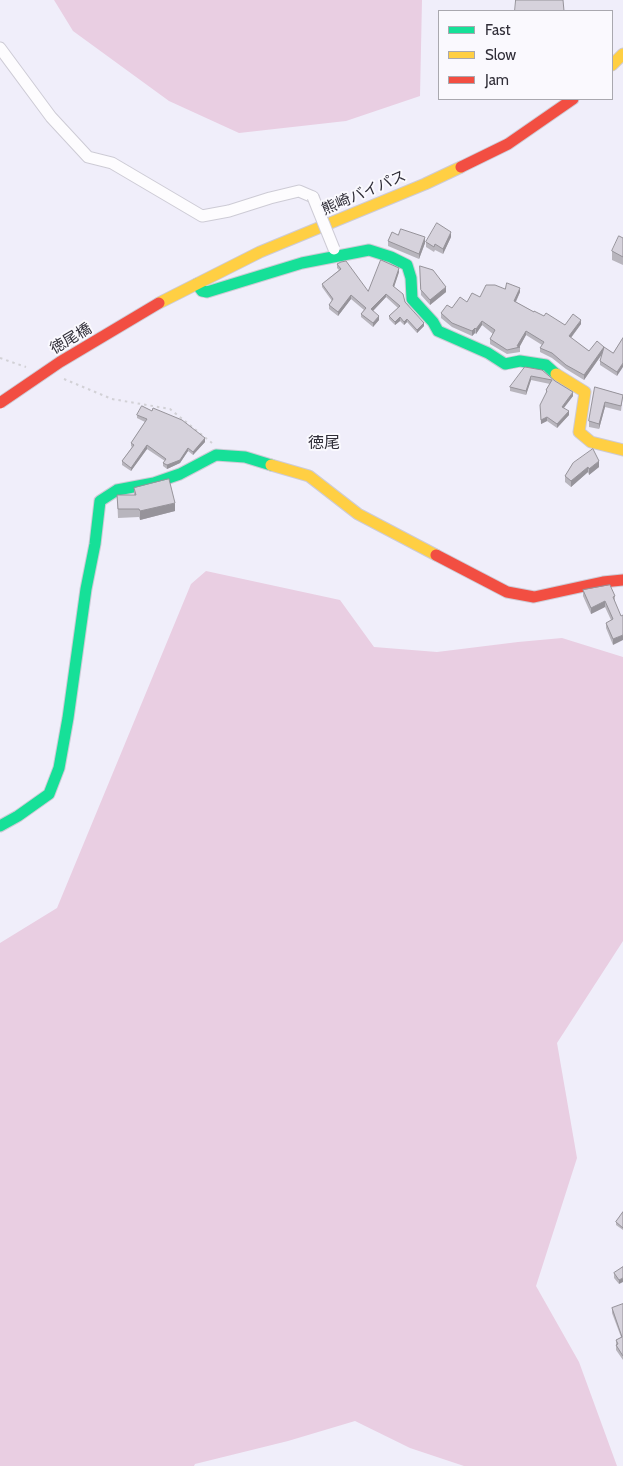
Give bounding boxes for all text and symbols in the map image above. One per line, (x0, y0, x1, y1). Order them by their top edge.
legend (438, 10, 613, 100)
text: Fast (485, 21, 510, 39)
text: Slow (485, 46, 516, 64)
text: Jam (485, 71, 509, 89)
street label: 熊崎バイパス (319, 167, 409, 219)
street label: 徳尾橋 (47, 320, 95, 358)
district label: 徳尾 (308, 433, 340, 453)

